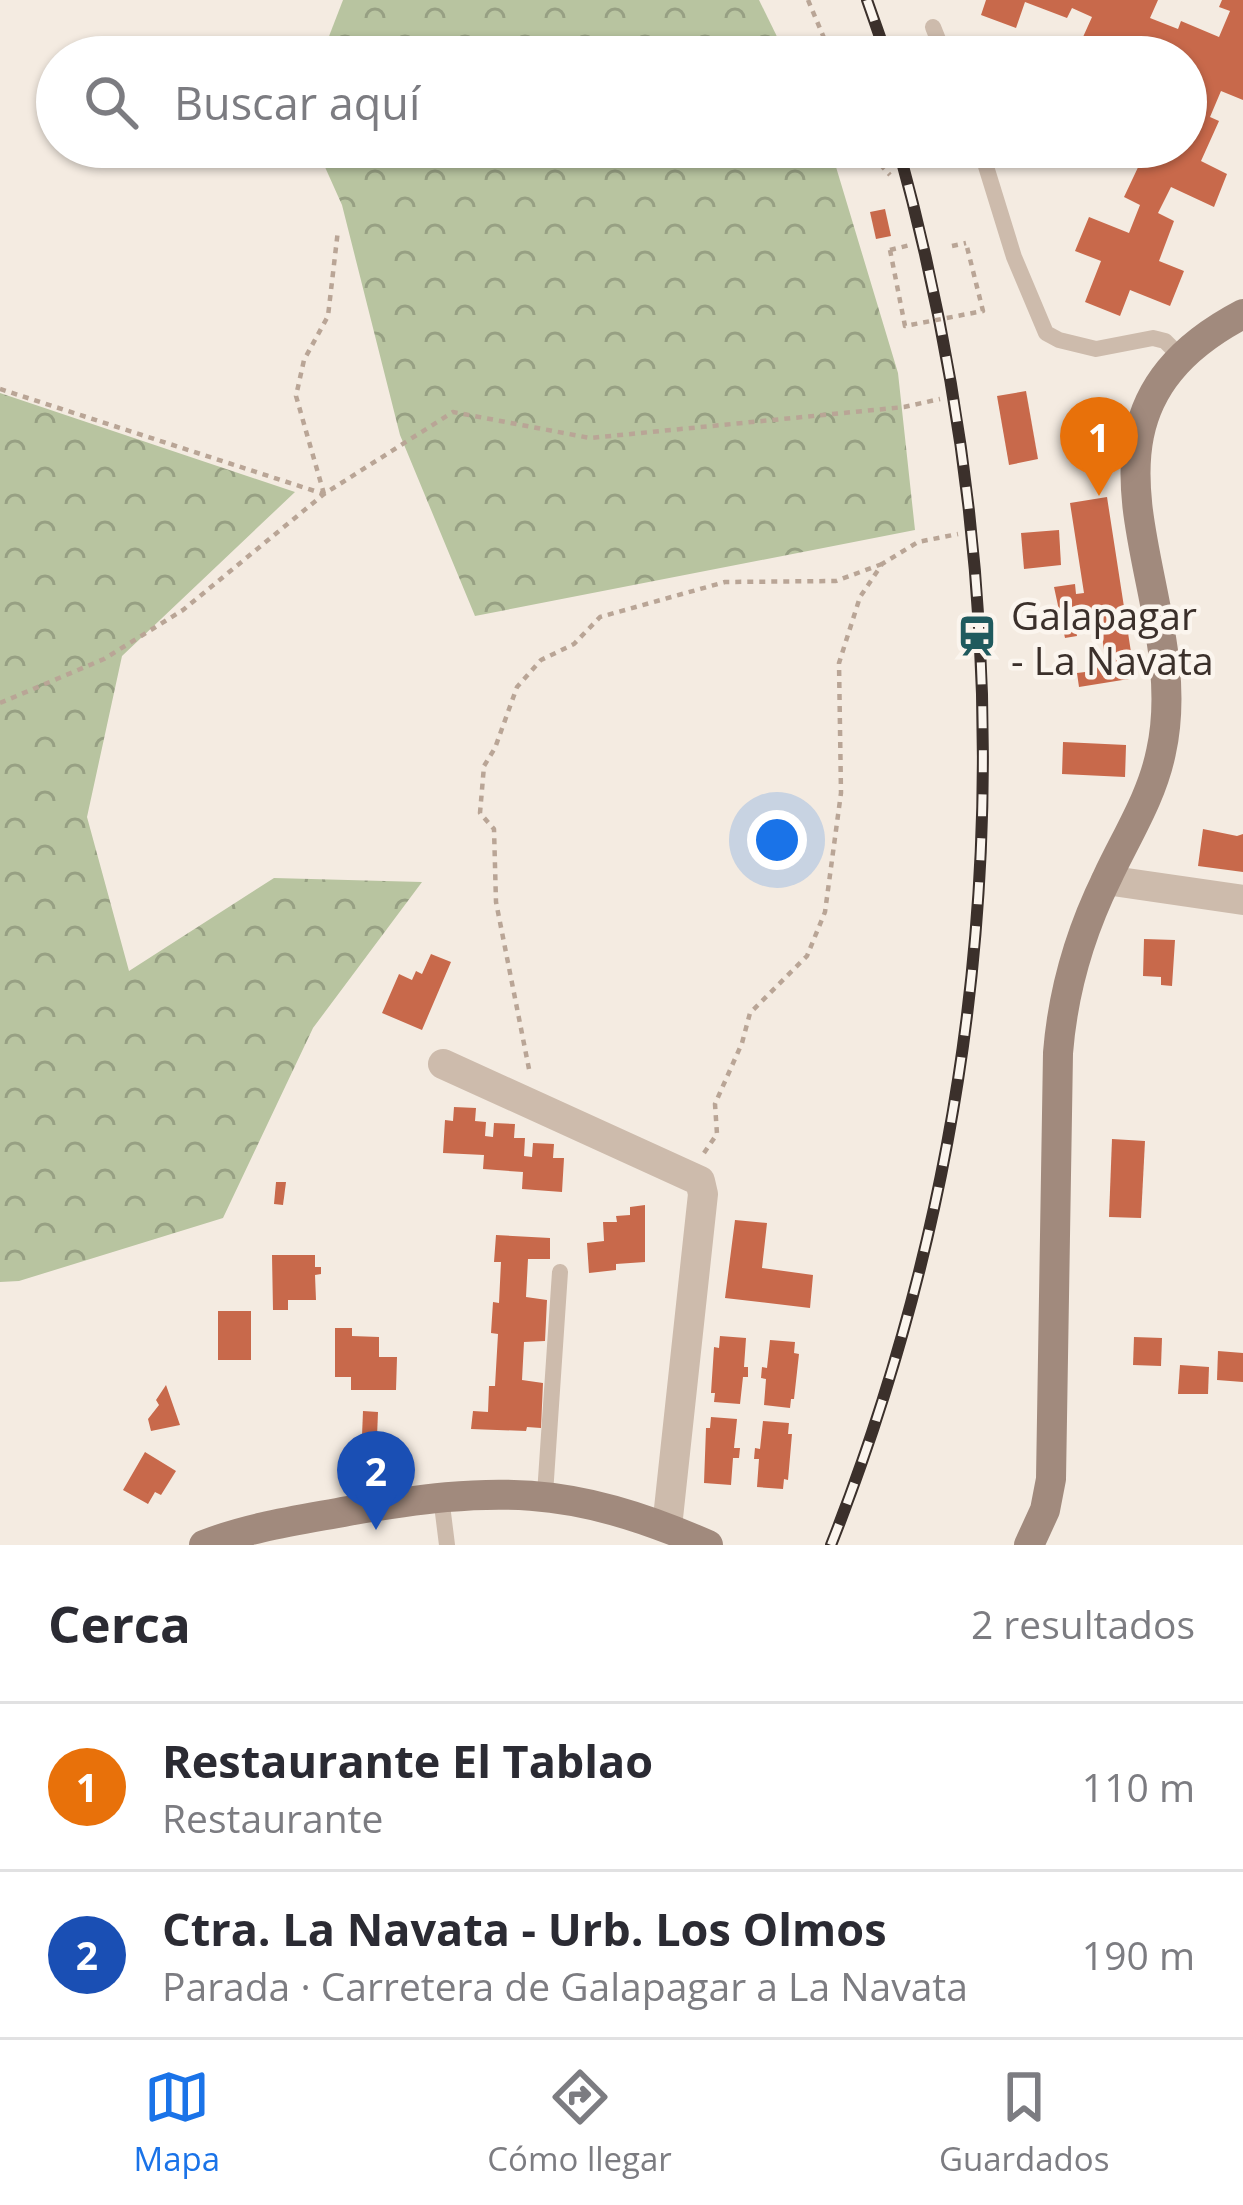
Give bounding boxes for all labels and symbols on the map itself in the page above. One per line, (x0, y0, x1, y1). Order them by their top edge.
pin: 1 (1060, 397, 1138, 496)
place label: Galapagar - La Navata (1011, 588, 1214, 686)
station icon: Galapagar - La Navata (954, 613, 1000, 659)
your location (747, 810, 807, 870)
pin: 2 (337, 1431, 415, 1530)

